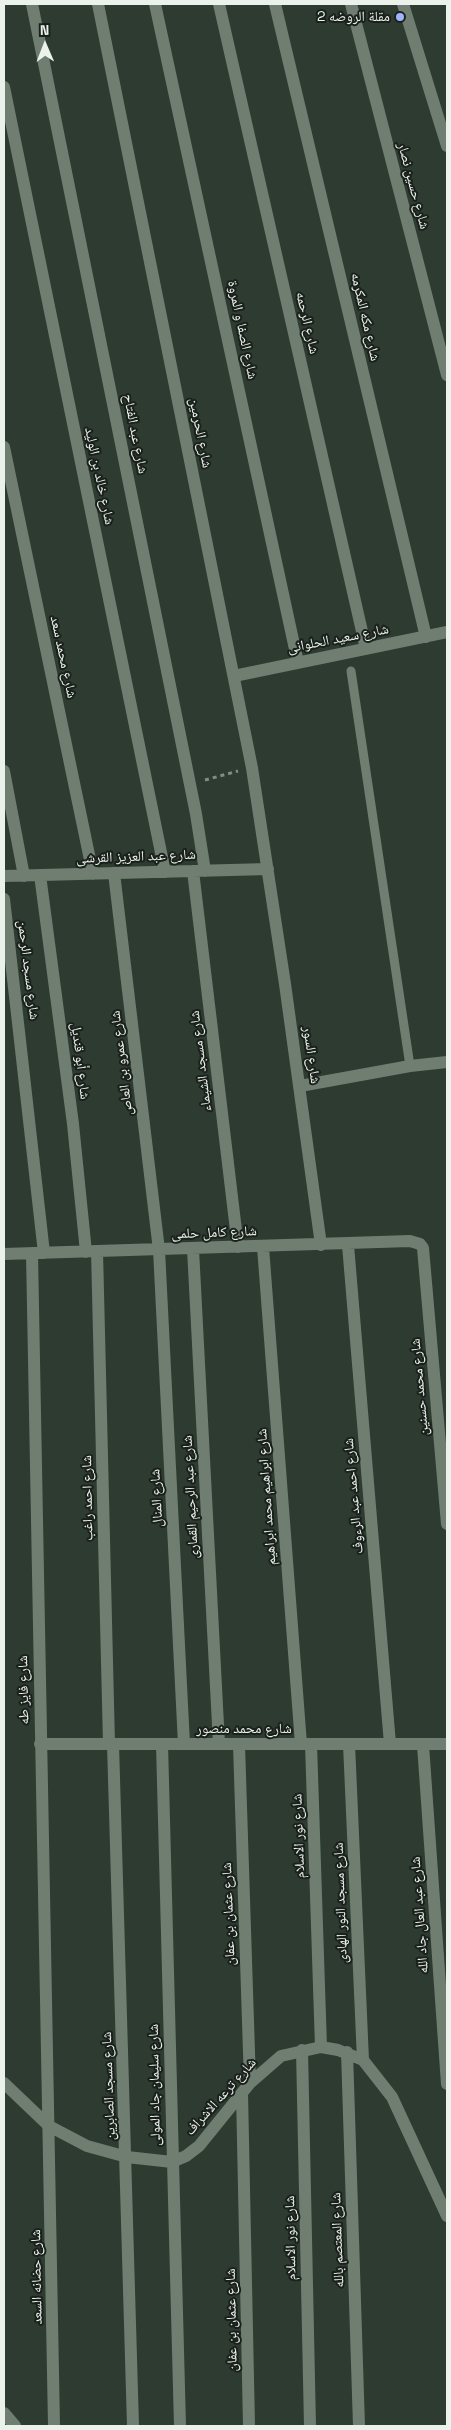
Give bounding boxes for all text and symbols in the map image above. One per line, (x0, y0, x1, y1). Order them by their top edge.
place label: مقلة الروضه 2 (317, 9, 390, 25)
marker: مقلة الروضه 2 (394, 11, 406, 23)
north arrow (20, 20, 70, 70)
text: N (40, 21, 50, 39)
street label: شارع حسين نصار (393, 141, 433, 231)
street label: شارع مكه المكرمه (347, 271, 383, 363)
street label: شارع الصفا و المروة (223, 279, 261, 381)
street label: شارع الرحمه (292, 290, 322, 356)
street label: شارع عبد الفتاح (119, 393, 151, 475)
street label: شارع الحرمين (185, 396, 215, 470)
street label: شارع خالد بن الوليد (80, 426, 118, 526)
street label: شارع محمد سعد (46, 614, 80, 700)
street label: شارع سعيد الحلوانى (286, 621, 390, 657)
street label: شارع عبد العزيز القرشى (76, 847, 196, 867)
street label: شارع مسجد الرحمن (14, 919, 42, 1021)
street label: شارع عمرو بن العاص (107, 1010, 137, 1116)
street label: شارع مسجد الشيماء (186, 1010, 216, 1112)
street label: شارع أبو قنديل (67, 1022, 93, 1100)
street label: شارع السور (299, 1025, 323, 1085)
street label: شارع كامل حلمى (171, 1223, 257, 1243)
street label: شارع محمد حسنين (407, 1338, 433, 1436)
street label: شارع ابراهيم محمد ابراهيم (254, 1428, 280, 1566)
street label: شارع عبد الرحيم القمارى (179, 1435, 203, 1559)
street label: شارع احمد عبد الرءوف (341, 1437, 367, 1555)
street label: شارع احمد راغب (79, 1455, 97, 1541)
street label: شارع المنال (147, 1468, 167, 1528)
street label: شارع فايز طه (15, 1655, 33, 1725)
street label: شارع محمد منصور (196, 1721, 292, 1737)
street label: شارع نور الاسلام (289, 1793, 309, 1879)
street label: شارع مسجد النور الهادى (330, 1842, 352, 1964)
street label: شارع عبد العال جاد الله (408, 1856, 432, 1974)
street label: شارع عثمان بن عفان (219, 1862, 239, 1966)
street label: شارع سليمان جاد المولى (146, 2024, 164, 2146)
street label: شارع مسجد الصابرين (99, 2031, 119, 2141)
street label: شارع ترعه الاشراف (182, 2055, 260, 2139)
street label: شارع المعتصم بالله (328, 2192, 348, 2288)
street label: شارع نور الاسلام (282, 2195, 300, 2281)
street label: شارع حضانه السعد (28, 2229, 46, 2325)
street label: شارع عثمان بن عفان (223, 2268, 241, 2372)

